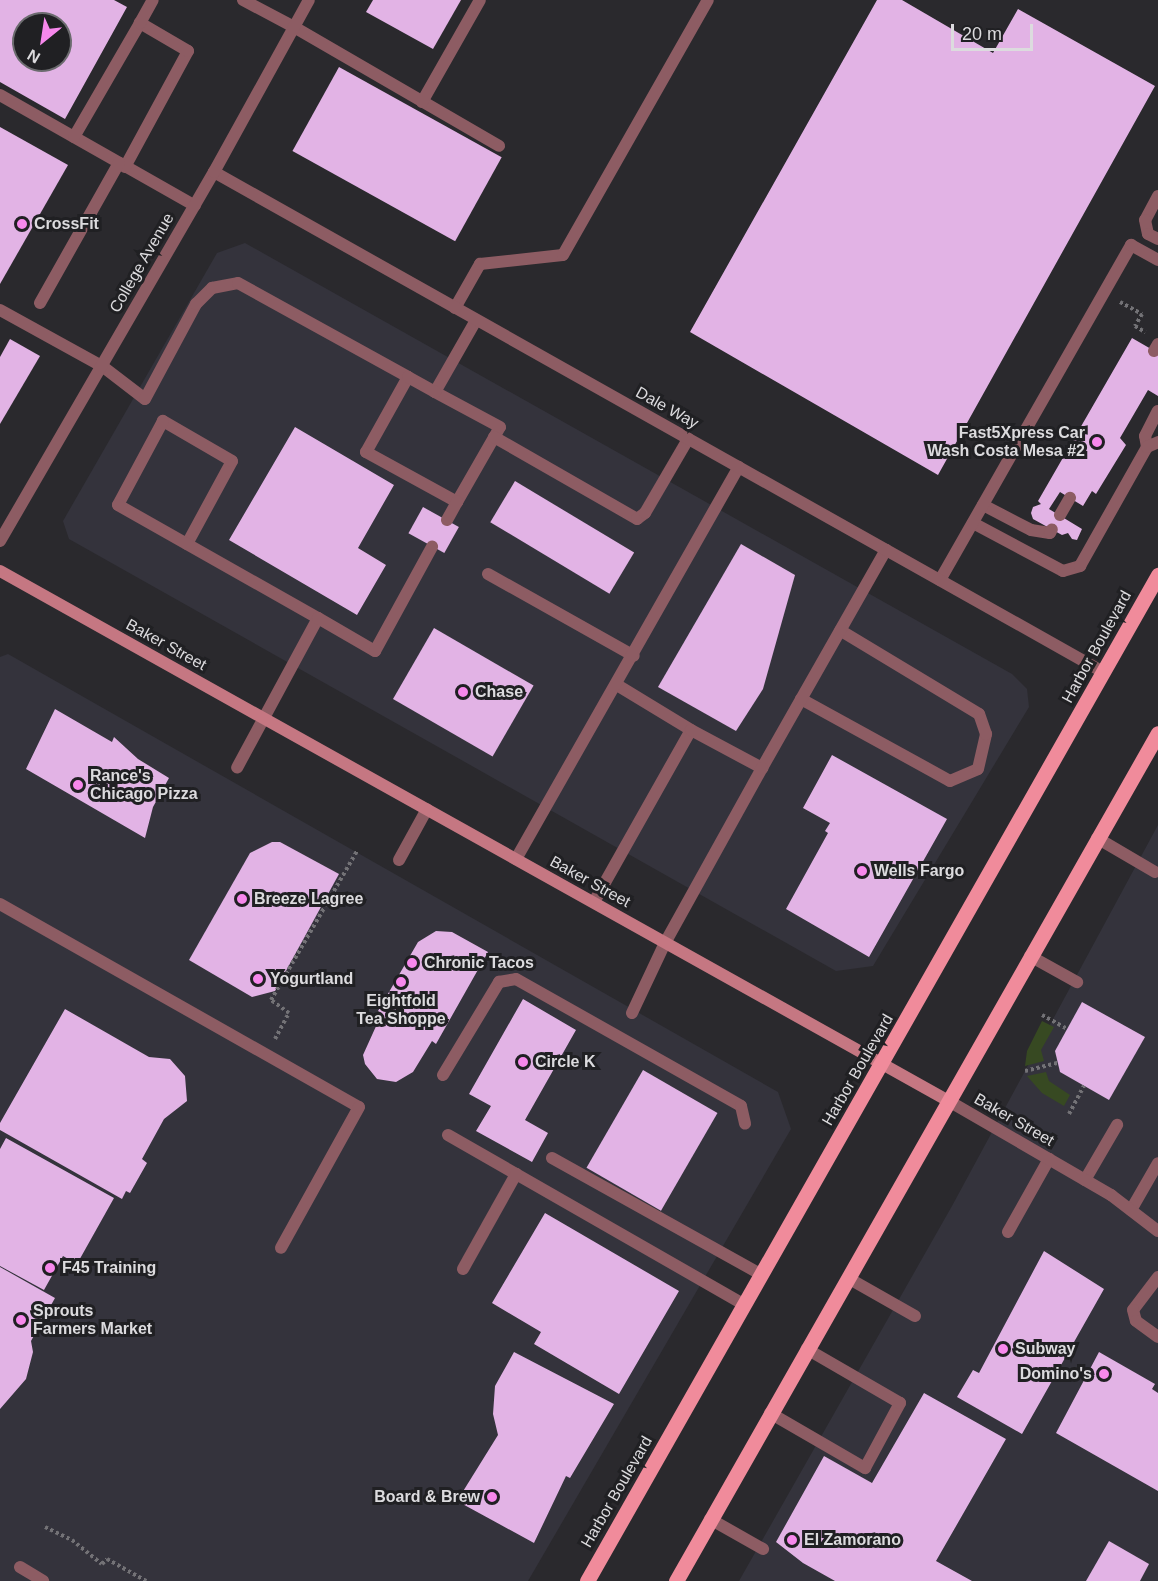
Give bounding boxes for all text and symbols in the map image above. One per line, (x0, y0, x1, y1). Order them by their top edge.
north arrow (12, 12, 72, 72)
scale bar (954, 12, 1036, 50)
text: 20 m (962, 24, 1002, 44)
text: N (24, 46, 43, 67)
street label: College Avenue (106, 209, 178, 317)
place label: CrossFit (34, 214, 99, 234)
marker: CrossFit (15, 217, 29, 231)
street label: Dale Way (632, 383, 702, 433)
place label: Fast5Xpress Car Wash Costa Mesa #2 (927, 423, 1085, 461)
marker: Fast5Xpress Car Wash Costa Mesa #2 (1090, 435, 1104, 449)
street label: Harbor Boulevard (1058, 588, 1136, 706)
street label: Baker Street (122, 615, 210, 675)
place label: Chase (475, 682, 523, 702)
marker: Chase (456, 685, 470, 699)
place label: Rance's Chicago Pizza (90, 766, 198, 804)
marker: Rance's Chicago Pizza (71, 778, 85, 792)
street label: Baker Street (546, 852, 634, 912)
place label: Wells Fargo (874, 861, 964, 881)
marker: Wells Fargo (855, 864, 869, 878)
place label: Breeze Lagree (254, 889, 363, 909)
marker: Breeze Lagree (235, 892, 249, 906)
place label: Chronic Tacos (424, 953, 534, 973)
marker: Chronic Tacos (405, 956, 419, 970)
place label: Yogurtland (270, 969, 353, 989)
marker: Yogurtland (251, 972, 265, 986)
marker: Eightfold Tea Shoppe (394, 975, 408, 989)
place label: Eightfold Tea Shoppe (356, 991, 446, 1029)
street label: Harbor Boulevard (818, 1011, 898, 1129)
place label: Circle K (535, 1052, 595, 1072)
marker: Circle K (516, 1055, 530, 1069)
street label: Baker Street (971, 1089, 1057, 1151)
place label: F45 Training (62, 1258, 156, 1278)
marker: F45 Training (43, 1261, 57, 1275)
place label: Sprouts Farmers Market (33, 1301, 152, 1339)
marker: Sprouts Farmers Market (14, 1313, 28, 1327)
place label: Subway (1015, 1339, 1075, 1359)
marker: Subway (996, 1342, 1010, 1356)
place label: Domino's (1020, 1364, 1092, 1384)
marker: Domino's (1097, 1367, 1111, 1381)
street label: Harbor Boulevard (577, 1433, 657, 1551)
place label: Board & Brew (374, 1487, 480, 1507)
marker: Board & Brew (485, 1490, 499, 1504)
place label: El Zamorano (804, 1530, 901, 1550)
marker: El Zamorano (785, 1533, 799, 1547)

